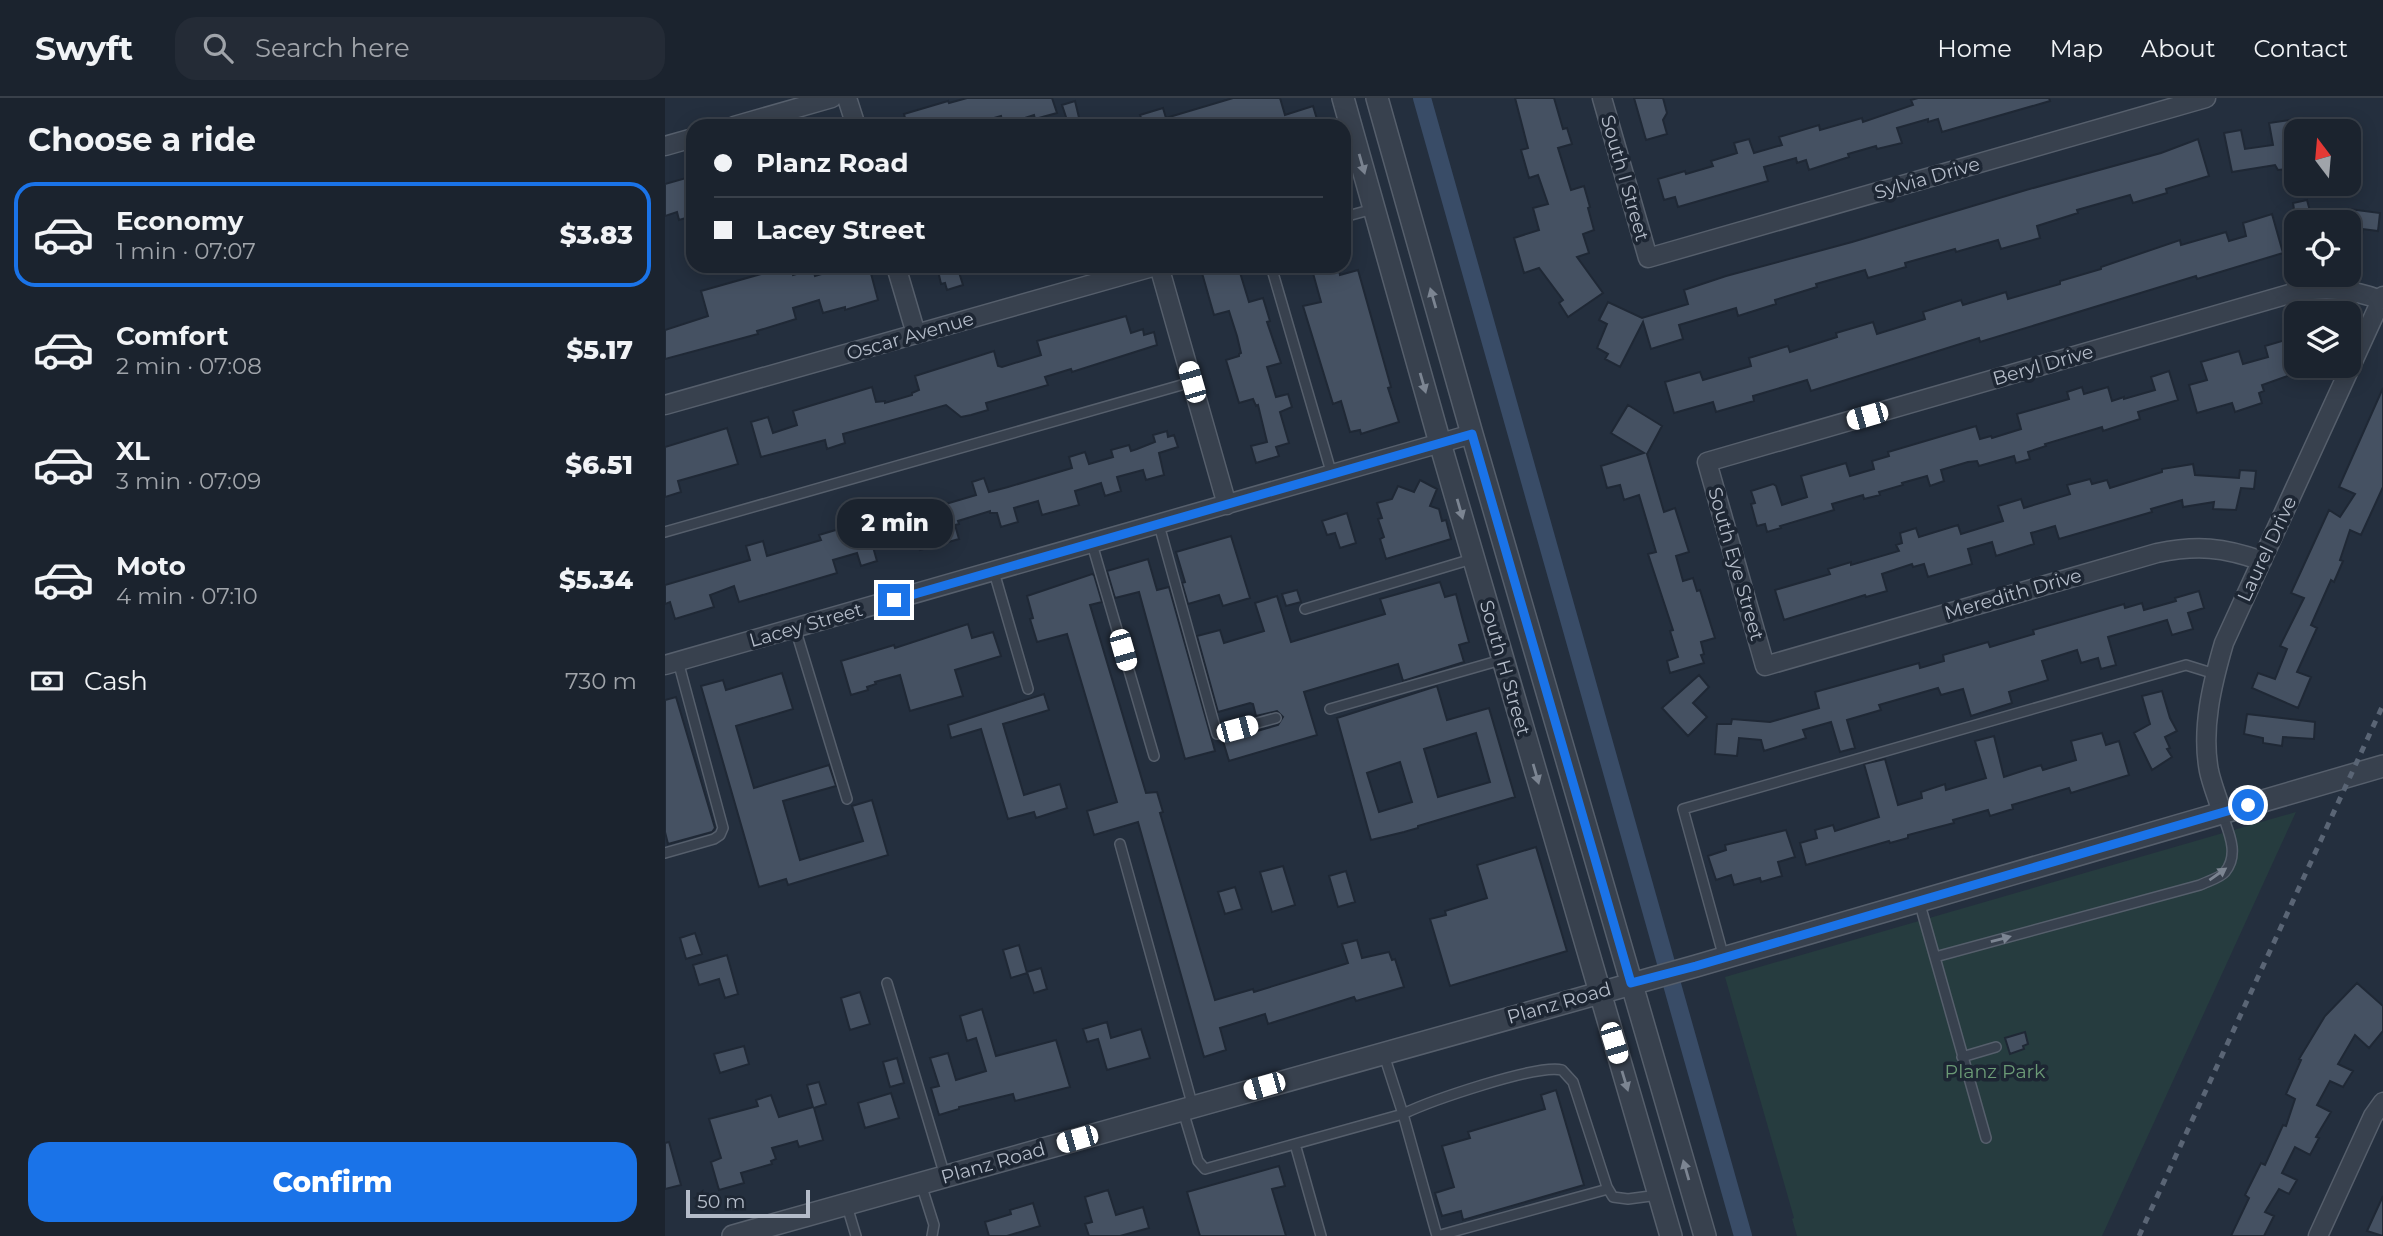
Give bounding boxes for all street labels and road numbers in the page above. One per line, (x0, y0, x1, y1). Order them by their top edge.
street label: South I Street (1596, 112, 1654, 244)
street label: Sylvia Drive (1872, 152, 1982, 204)
street label: Oscar Avenue (844, 307, 976, 365)
street label: Beryl Drive (1990, 340, 2096, 390)
street label: South Eye Street (1703, 485, 1769, 644)
street label: Laurel Drive (2233, 493, 2301, 605)
street label: Meredith Drive (1942, 563, 2084, 625)
street label: Lacey Street (747, 598, 866, 652)
street label: South H Street (1475, 598, 1535, 739)
street label: Planz Road (1504, 977, 1614, 1029)
street label: Planz Road (938, 1137, 1048, 1189)

